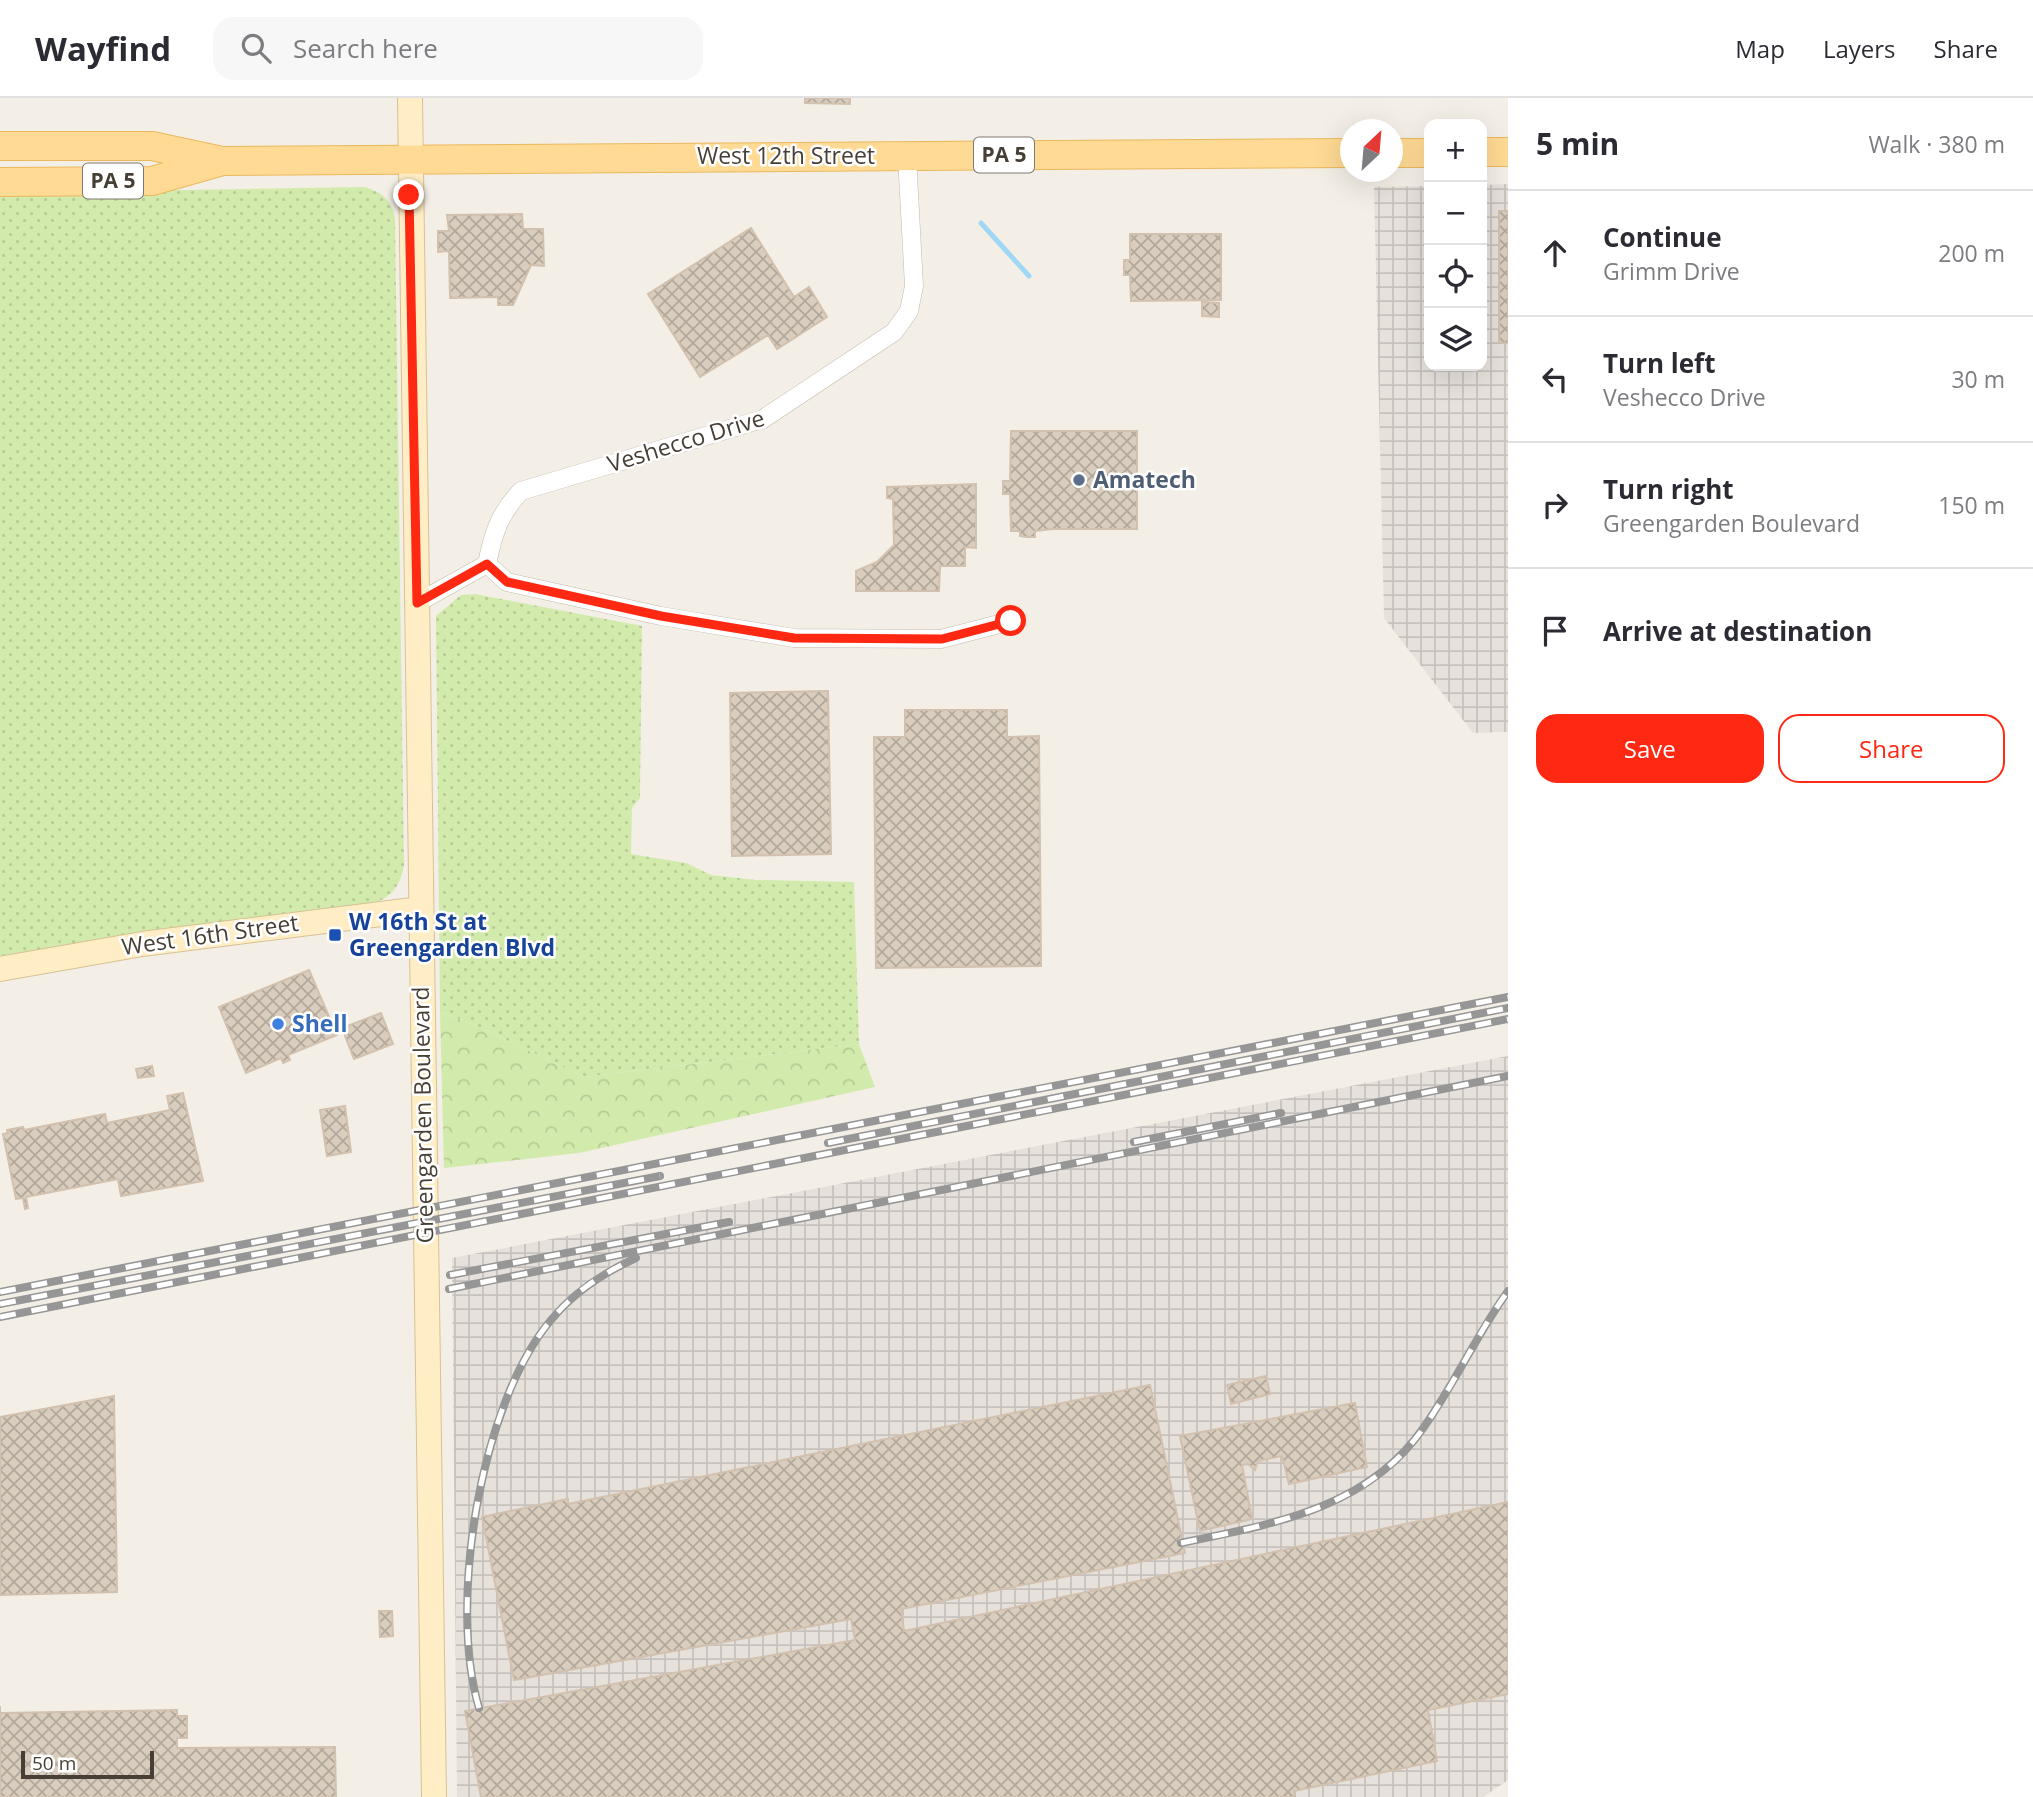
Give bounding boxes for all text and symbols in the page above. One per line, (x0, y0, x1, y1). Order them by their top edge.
search box (213, 17, 703, 80)
text: Wayfind (35, 26, 171, 71)
icon: search (237, 29, 275, 67)
text: Search here (293, 30, 438, 66)
text: Map (1735, 32, 1785, 65)
text: Layers (1823, 32, 1896, 65)
text: Share (1934, 32, 1998, 65)
north arrow (1340, 119, 1403, 182)
map controls (1424, 119, 1487, 371)
button: + (1424, 119, 1487, 182)
text: 5 min (1536, 123, 1619, 164)
text: Walk · 380 m (1868, 128, 2005, 160)
road number: PA 5 (974, 138, 1034, 172)
street label: West 12th Street (697, 139, 875, 171)
road number: PA 5 (83, 164, 143, 198)
route end (393, 179, 424, 210)
button: − (1424, 182, 1487, 245)
text: Continue (1603, 219, 1722, 255)
icon: ahead (1536, 234, 1574, 272)
text: 200 m (1938, 237, 2005, 269)
button: locate (1424, 245, 1487, 308)
text: Grimm Drive (1603, 255, 1740, 287)
button: layers (1424, 308, 1487, 371)
text: Turn left (1603, 345, 1715, 381)
icon: left (1536, 360, 1574, 398)
text: 30 m (1951, 363, 2005, 395)
text: Veshecco Drive (1603, 381, 1766, 413)
street label: Veshecco Drive (603, 401, 768, 479)
place label: Amatech (1093, 463, 1196, 495)
text: Turn right (1603, 471, 1734, 507)
marker: Amatech (1071, 472, 1087, 488)
icon: right (1536, 486, 1574, 524)
text: 150 m (1938, 489, 2005, 521)
text: Greengarden Boulevard (1603, 507, 1860, 539)
route start (995, 605, 1026, 636)
icon: arrive (1536, 612, 1574, 650)
text: Arrive at destination (1603, 613, 1872, 649)
button: Save (1536, 714, 1764, 783)
button: Share (1778, 714, 2005, 783)
place label: W 16th St at Greengarden Blvd (349, 905, 555, 963)
street label: West 16th Street (119, 906, 300, 962)
marker: W 16th St at Greengarden Blvd (327, 927, 343, 943)
street label: Greengarden Boulevard (404, 986, 440, 1244)
place label: Shell (292, 1007, 347, 1039)
marker: Shell (270, 1016, 286, 1032)
scale bar (21, 1748, 154, 1780)
text: 50 m (32, 1750, 76, 1776)

